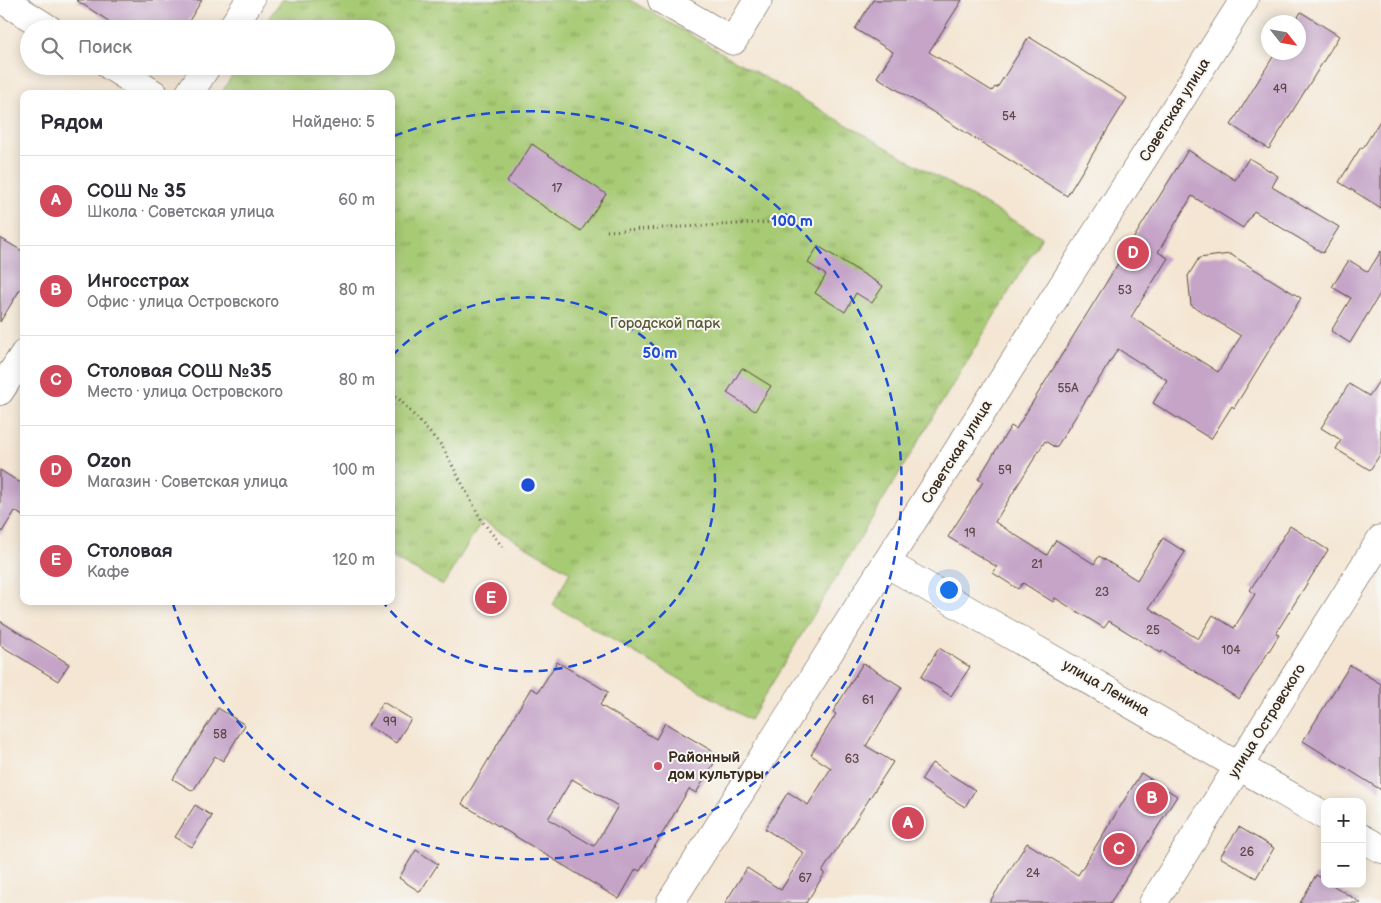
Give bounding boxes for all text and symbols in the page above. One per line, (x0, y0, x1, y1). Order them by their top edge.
north arrow (1261, 15, 1306, 60)
search box (20, 20, 395, 75)
icon: search (38, 34, 66, 62)
text: Поиск (78, 36, 132, 59)
street label: Советская улица (1135, 55, 1215, 165)
house number: 49 (1273, 82, 1287, 97)
house number: 54 (1002, 109, 1017, 124)
text: Рядом (40, 110, 103, 135)
text: Найдено: 5 (292, 113, 375, 132)
text: СОШ № 35 (87, 180, 186, 203)
house number: 17 (552, 181, 562, 196)
text: A (51, 191, 61, 210)
text: 60 m (338, 191, 375, 210)
text: Школа · Советская улица (87, 203, 275, 222)
text: 100 m (771, 212, 813, 231)
pin: D (1117, 234, 1149, 272)
text: Ингосстрах (87, 270, 189, 293)
text: B (50, 281, 62, 300)
text: 80 m (339, 281, 375, 300)
house number: 53 (1118, 283, 1132, 298)
text: Офис · улица Островского (87, 293, 279, 312)
park label: Городской парк (610, 314, 720, 333)
text: 50 m (643, 344, 678, 363)
text: Столовая СОШ №35 (87, 360, 272, 383)
text: C (50, 371, 62, 390)
text: 80 m (339, 371, 375, 390)
house number: 55А (1057, 381, 1079, 396)
text: Место · улица Островского (87, 383, 283, 402)
street label: Советская улица (917, 397, 997, 507)
text: Ozon (87, 450, 131, 473)
text: D (50, 461, 62, 480)
text: 100 m (332, 461, 375, 480)
house number: 59 (998, 463, 1012, 478)
text: Магазин · Советская улица (87, 473, 288, 492)
centre of rings (519, 476, 537, 494)
house number: 19 (964, 526, 976, 541)
text: Столовая (87, 540, 173, 563)
text: E (51, 551, 61, 570)
text: 120 m (332, 551, 375, 570)
house number: 21 (1031, 557, 1043, 572)
text: Кафе (87, 563, 129, 582)
your location (936, 577, 962, 603)
pin: E (475, 579, 507, 617)
house number: 23 (1095, 585, 1109, 600)
house number: 25 (1146, 623, 1160, 638)
house number: 104 (1221, 643, 1241, 658)
street label: улица Ленина (1059, 655, 1153, 721)
street label: улица Островского (1224, 660, 1310, 782)
house number: 61 (862, 693, 874, 708)
house number: 99 (383, 715, 397, 730)
house number: 58 (213, 727, 227, 742)
place label: Районный дом культуры (667, 748, 764, 784)
house number: 63 (845, 752, 859, 767)
marker: Районный дом культуры (652, 760, 664, 772)
pin: B (1136, 779, 1168, 817)
map controls (1321, 798, 1366, 888)
button: + (1321, 798, 1366, 843)
pin: A (892, 804, 924, 842)
pin: C (1103, 830, 1135, 868)
button: − (1321, 843, 1366, 888)
house number: 26 (1240, 845, 1254, 860)
house number: 24 (1026, 866, 1041, 881)
house number: 67 (798, 871, 812, 886)

